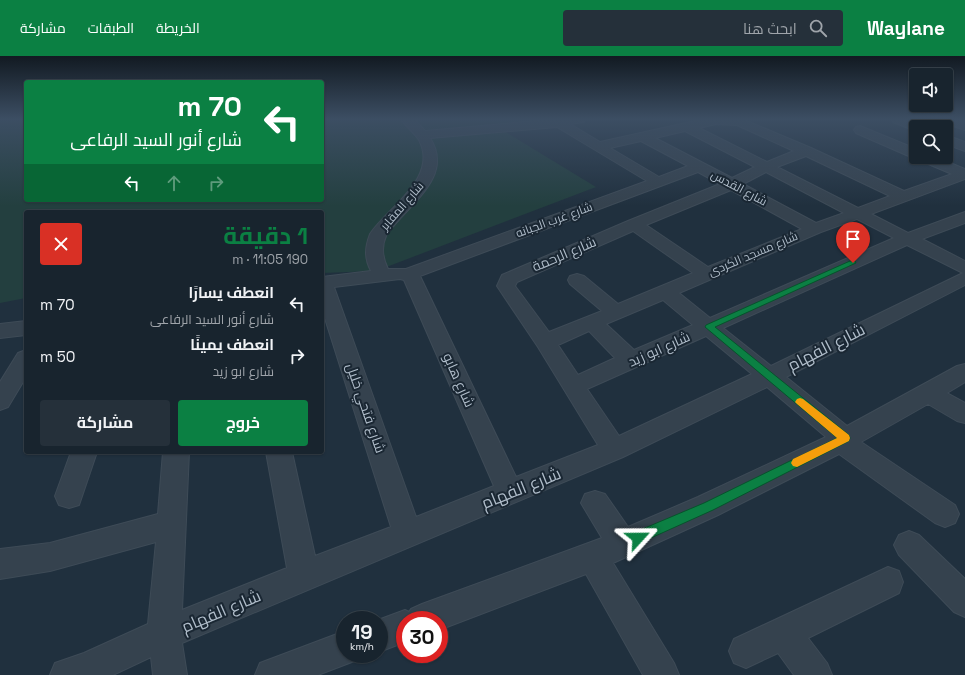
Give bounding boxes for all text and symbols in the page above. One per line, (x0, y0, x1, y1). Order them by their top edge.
search box (563, 10, 843, 46)
text: Waylane (867, 16, 945, 41)
icon: search (807, 17, 829, 39)
text: مشاركة (20, 19, 66, 37)
text: الطبقات (88, 19, 134, 37)
text: الخريطة (156, 19, 200, 37)
text: ابحث هنا (743, 19, 797, 38)
map controls (909, 68, 953, 164)
button: sound (909, 68, 953, 112)
text: 70 m (177, 88, 242, 124)
icon: left (256, 96, 308, 148)
button: search (909, 120, 953, 164)
text: شارع أنور السيد الرفاعى (70, 128, 242, 151)
street label: شارع القدس (708, 167, 770, 210)
icon: left (121, 172, 143, 194)
icon: ahead (163, 172, 185, 194)
icon: right (205, 172, 227, 194)
street label: شارع المقابر (376, 178, 427, 234)
street label: شارع غرب الجبانه (513, 199, 595, 241)
text: 1 دقيقة (223, 220, 308, 251)
pin (836, 222, 870, 263)
button: close (40, 223, 82, 265)
street label: شارع مسجد الكردى (706, 228, 800, 280)
icon: arrive (842, 228, 864, 250)
street label: شارع الرحمة (529, 232, 599, 276)
text: 190 m · 11:05 (232, 251, 308, 268)
text: انعطف يسارًا (188, 283, 274, 302)
icon: left (286, 293, 308, 315)
text: 70 m (40, 295, 75, 314)
text: شارع أنور السيد الرفاعى (150, 311, 274, 328)
street label: شارع الفهام (783, 318, 869, 377)
street label: شارع ابو زيد (625, 327, 693, 371)
text: انعطف يمينًا (190, 335, 274, 354)
icon: right (286, 345, 308, 367)
text: 50 m (40, 347, 75, 366)
street label: شارع هابو (439, 350, 479, 410)
street label: شارع فتحي خليل (339, 361, 390, 456)
text: شارع ابو زيد (213, 363, 274, 380)
button: مشاركة (40, 400, 170, 446)
button: خروج (178, 400, 308, 446)
street label: شارع الفهام (478, 462, 565, 515)
position arrow (617, 517, 659, 559)
street label: شارع الفهام (178, 584, 264, 639)
speed limit sign: 30 (396, 611, 448, 663)
text: 19 (351, 619, 373, 645)
text: km/h (350, 640, 374, 653)

